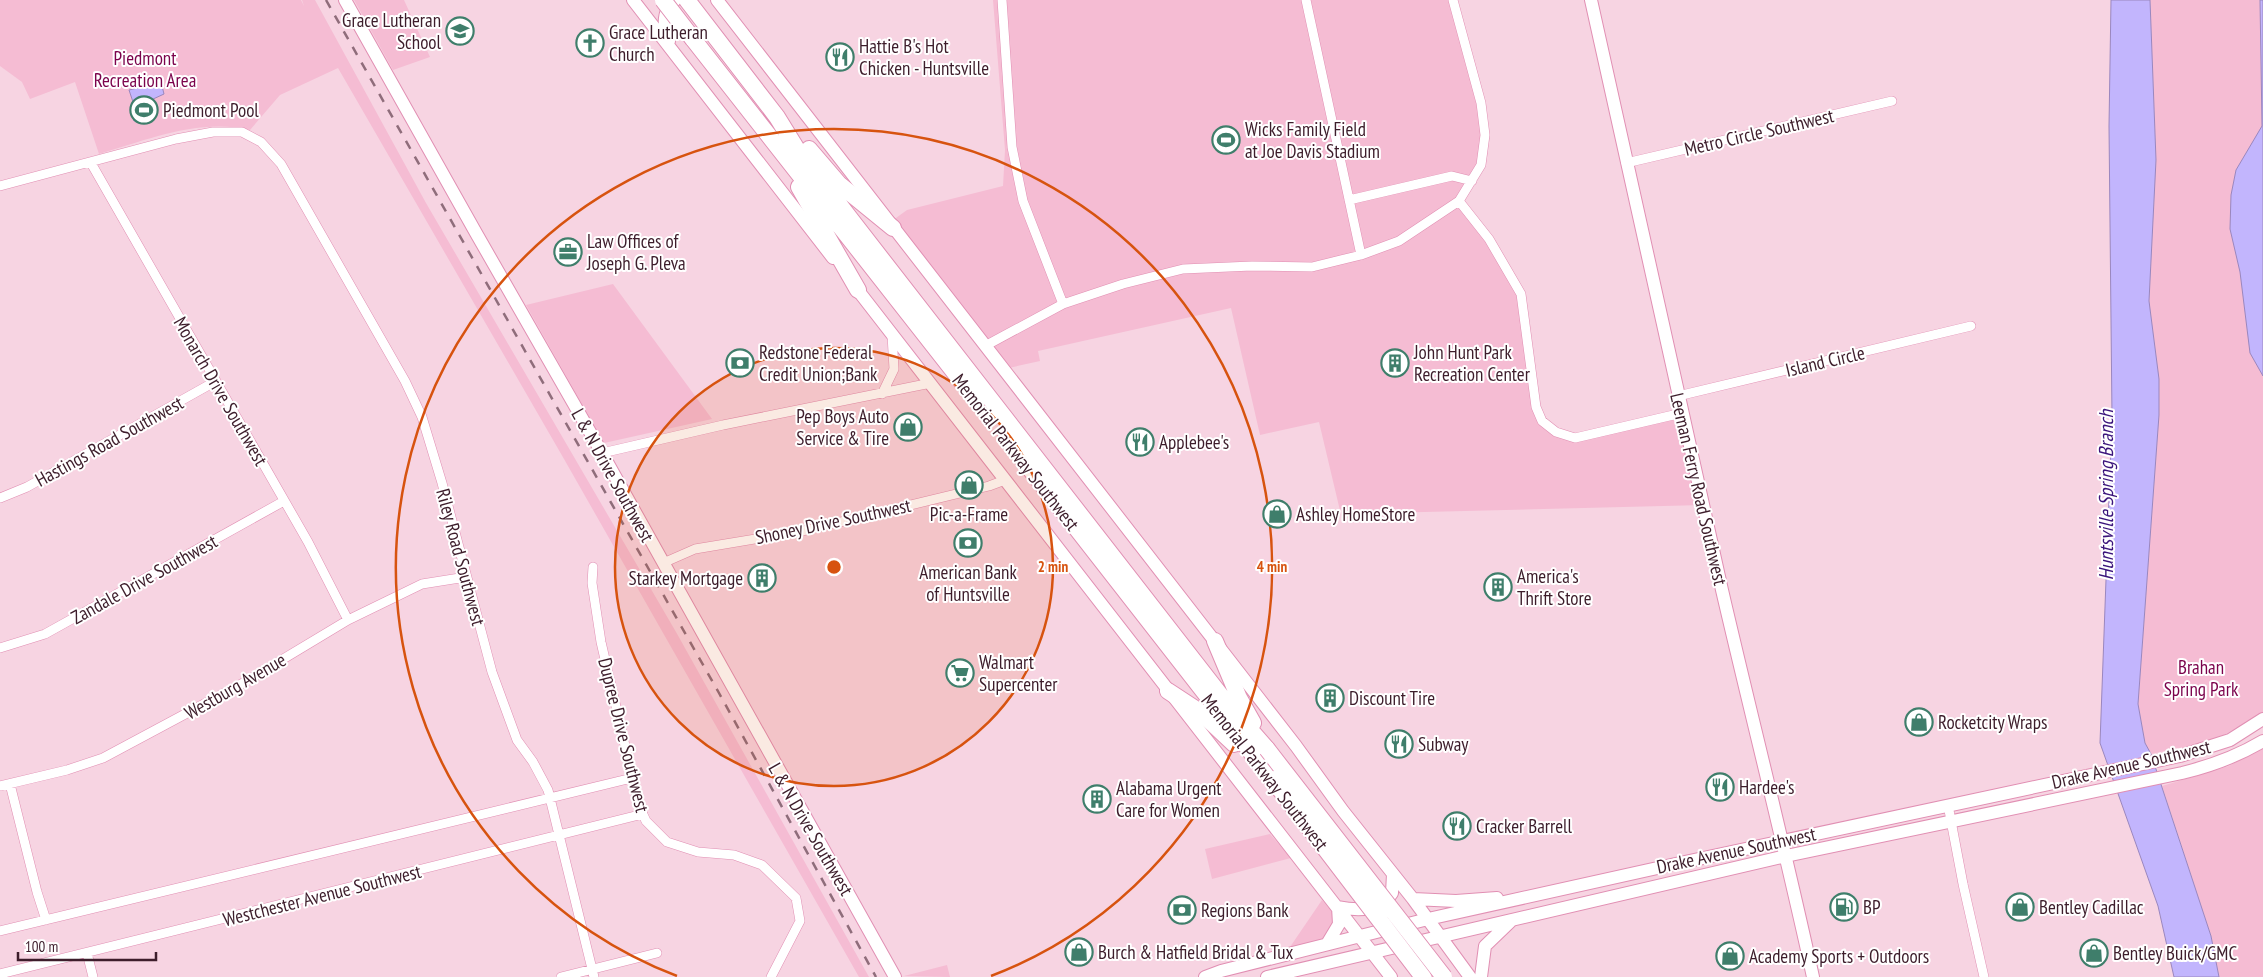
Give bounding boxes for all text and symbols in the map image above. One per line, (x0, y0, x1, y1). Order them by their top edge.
place label: Grace Lutheran School (342, 8, 442, 54)
school or university icon: Grace Lutheran School (445, 16, 475, 46)
place label: Grace Lutheran Church (609, 20, 708, 66)
church icon: Grace Lutheran Church (575, 28, 605, 58)
place label: Hattie B's Hot Chicken - Huntsville (859, 34, 989, 80)
restaurant icon: Hattie B's Hot Chicken - Huntsville (825, 42, 855, 72)
park label: Piedmont Recreation Area (94, 46, 196, 92)
sports icon: Piedmont Pool (129, 95, 159, 125)
place label: Piedmont Pool (163, 98, 259, 122)
street label: Metro Circle Southwest (1682, 103, 1837, 161)
place label: Wicks Family Field at Joe Davis Stadium (1245, 117, 1380, 163)
sports icon: Wicks Family Field at Joe Davis Stadium (1211, 125, 1241, 155)
place label: Law Offices of Joseph G. Pleva (586, 229, 686, 275)
office icon: Law Offices of Joseph G. Pleva (553, 237, 583, 267)
street label: Monarch Drive Southwest (169, 312, 274, 470)
place label: Redstone Federal Credit Union;Bank (759, 340, 878, 386)
place label: John Hunt Park Recreation Center (1413, 340, 1531, 386)
street label: Island Circle (1783, 340, 1867, 382)
bank icon: Redstone Federal Credit Union;Bank (725, 348, 755, 378)
building icon: John Hunt Park Recreation Center (1380, 348, 1410, 378)
street label: Memorial Parkway Southwest (947, 369, 1085, 536)
street label: Hastings Road Southwest (31, 390, 188, 492)
street label: Leeman Ferry Road Southwest (1665, 390, 1733, 588)
street label: L & N Drive Southwest (566, 404, 660, 547)
place label: Pep Boys Auto Service & Tire (796, 404, 889, 450)
water label: Huntsville Spring Branch (2093, 408, 2119, 580)
shop icon: Pep Boys Auto Service & Tire (893, 412, 923, 442)
restaurant icon: Applebee's (1125, 427, 1155, 457)
place label: Applebee's (1159, 430, 1229, 454)
shop icon: Pic-a-Frame (954, 470, 984, 500)
street label: Riley Road Southwest (431, 486, 491, 629)
street label: Shoney Drive Southwest (753, 493, 914, 549)
shop icon: Ashley HomeStore (1262, 499, 1292, 529)
place label: Pic-a-Frame (930, 502, 1008, 526)
place label: Ashley HomeStore (1296, 502, 1416, 526)
bank icon: American Bank of Huntsville (953, 528, 983, 558)
street label: Zandale Drive Southwest (67, 529, 222, 629)
text: 2 min (1038, 557, 1068, 576)
text: 4 min (1257, 557, 1287, 576)
centre of rings (825, 558, 843, 576)
place label: American Bank of Huntsville (919, 560, 1017, 606)
building icon: Starkey Mortgage (747, 563, 777, 593)
place label: America's Thrift Store (1517, 564, 1592, 610)
place label: Starkey Mortgage (629, 566, 743, 590)
building icon: America's Thrift Store (1483, 572, 1513, 602)
street label: Westburg Avenue (180, 647, 290, 725)
place label: Walmart Supercenter (979, 650, 1058, 696)
street label: Dupree Drive Southwest (593, 655, 655, 816)
park label: Brahan Spring Park (2164, 655, 2239, 701)
supermarket icon: Walmart Supercenter (945, 658, 975, 688)
building icon: Discount Tire (1315, 683, 1345, 713)
place label: Discount Tire (1349, 686, 1435, 710)
street label: Memorial Parkway Southwest (1196, 689, 1334, 856)
shop icon: Rocketcity Wraps (1904, 707, 1934, 737)
place label: Rocketcity Wraps (1938, 710, 2047, 734)
restaurant icon: Subway (1384, 729, 1414, 759)
place label: Subway (1418, 732, 1469, 756)
street label: Drake Avenue Southwest (2049, 734, 2213, 794)
street label: L & N Drive Southwest (763, 758, 859, 900)
restaurant icon: Hardee's (1705, 772, 1735, 802)
place label: Hardee's (1739, 775, 1794, 799)
place label: Alabama Urgent Care for Women (1116, 776, 1222, 822)
building icon: Alabama Urgent Care for Women (1082, 784, 1112, 814)
restaurant icon: Cracker Barrell (1442, 811, 1472, 841)
place label: Cracker Barrell (1476, 814, 1573, 838)
street label: Drake Avenue Southwest (1654, 821, 1819, 879)
street label: Westchester Avenue Southwest (220, 859, 424, 931)
fuel station icon: BP (1829, 892, 1859, 922)
shop icon: Bentley Cadillac (2005, 892, 2035, 922)
bank icon: Regions Bank (1167, 895, 1197, 925)
place label: BP (1863, 895, 1881, 919)
place label: Bentley Cadillac (2039, 895, 2144, 919)
place label: Regions Bank (1201, 898, 1289, 922)
scale bar (18, 930, 155, 962)
text: 100 m (25, 937, 58, 956)
shop icon: Burch & Hatfield Bridal & Tux (1064, 937, 1094, 967)
shop icon: Bentley Buick/GMC (2079, 938, 2109, 968)
place label: Burch & Hatfield Bridal & Tux (1098, 940, 1294, 964)
shop icon: Academy Sports + Outdoors (1715, 941, 1745, 971)
place label: Bentley Buick/GMC (2113, 941, 2237, 965)
place label: Academy Sports + Outdoors (1749, 944, 1929, 968)

